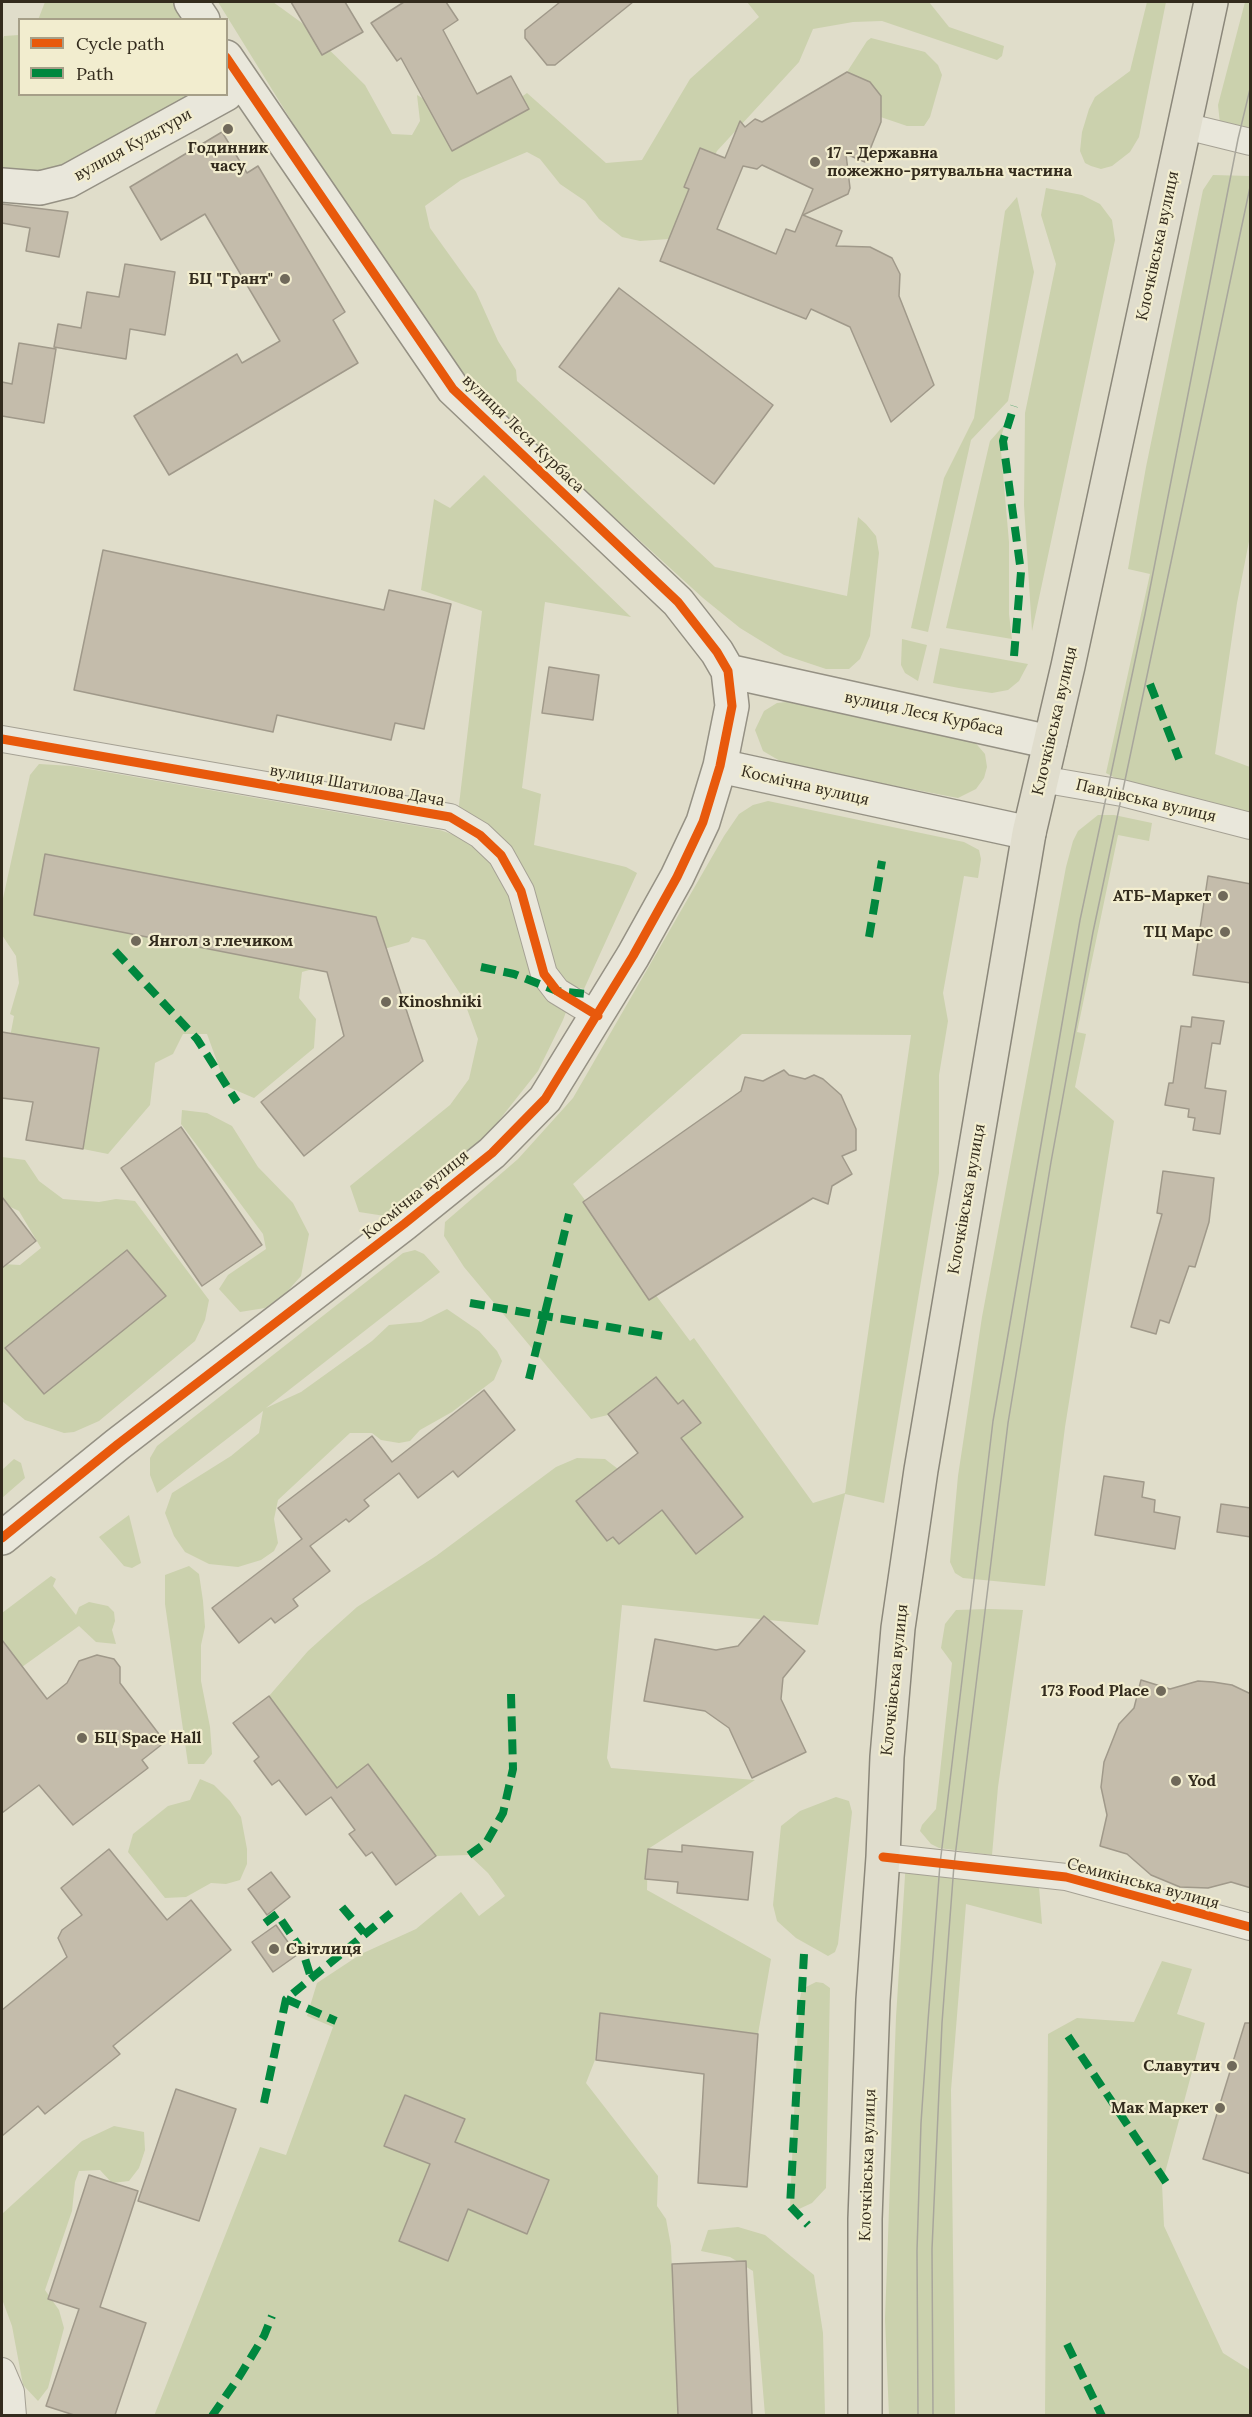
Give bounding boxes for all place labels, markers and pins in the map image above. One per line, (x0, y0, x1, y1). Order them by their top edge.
marker: Годинник часу (221, 122, 235, 136)
place label: Годинник часу (188, 138, 268, 176)
place label: 17 - Державна пожежно-рятувальна частина (827, 143, 1072, 181)
marker: 17 - Державна пожежно-рятувальна частина (808, 155, 822, 169)
place label: БЦ "Грант" (189, 269, 273, 289)
marker: БЦ "Грант" (278, 272, 292, 286)
place label: АТБ-Маркет (1113, 886, 1211, 906)
marker: АТБ-Маркет (1216, 889, 1230, 903)
place label: ТЦ Марс (1144, 922, 1213, 942)
marker: ТЦ Марс (1218, 925, 1232, 939)
place label: Янгол з глечиком (148, 931, 293, 951)
marker: Янгол з глечиком (129, 934, 143, 948)
place label: Kinoshniki (398, 992, 482, 1012)
marker: Kinoshniki (379, 995, 393, 1009)
place label: 173 Food Place (1041, 1681, 1149, 1701)
marker: 173 Food Place (1154, 1684, 1168, 1698)
place label: БЦ Space Hall (94, 1728, 201, 1748)
marker: БЦ Space Hall (75, 1731, 89, 1745)
place label: Yod (1188, 1771, 1216, 1791)
marker: Yod (1169, 1774, 1183, 1788)
place label: Світлиця (286, 1939, 362, 1959)
marker: Світлиця (267, 1942, 281, 1956)
place label: Славутич (1143, 2056, 1220, 2076)
marker: Славутич (1225, 2059, 1239, 2073)
place label: Мак Маркет (1111, 2098, 1208, 2118)
marker: Мак Маркет (1213, 2101, 1227, 2115)

